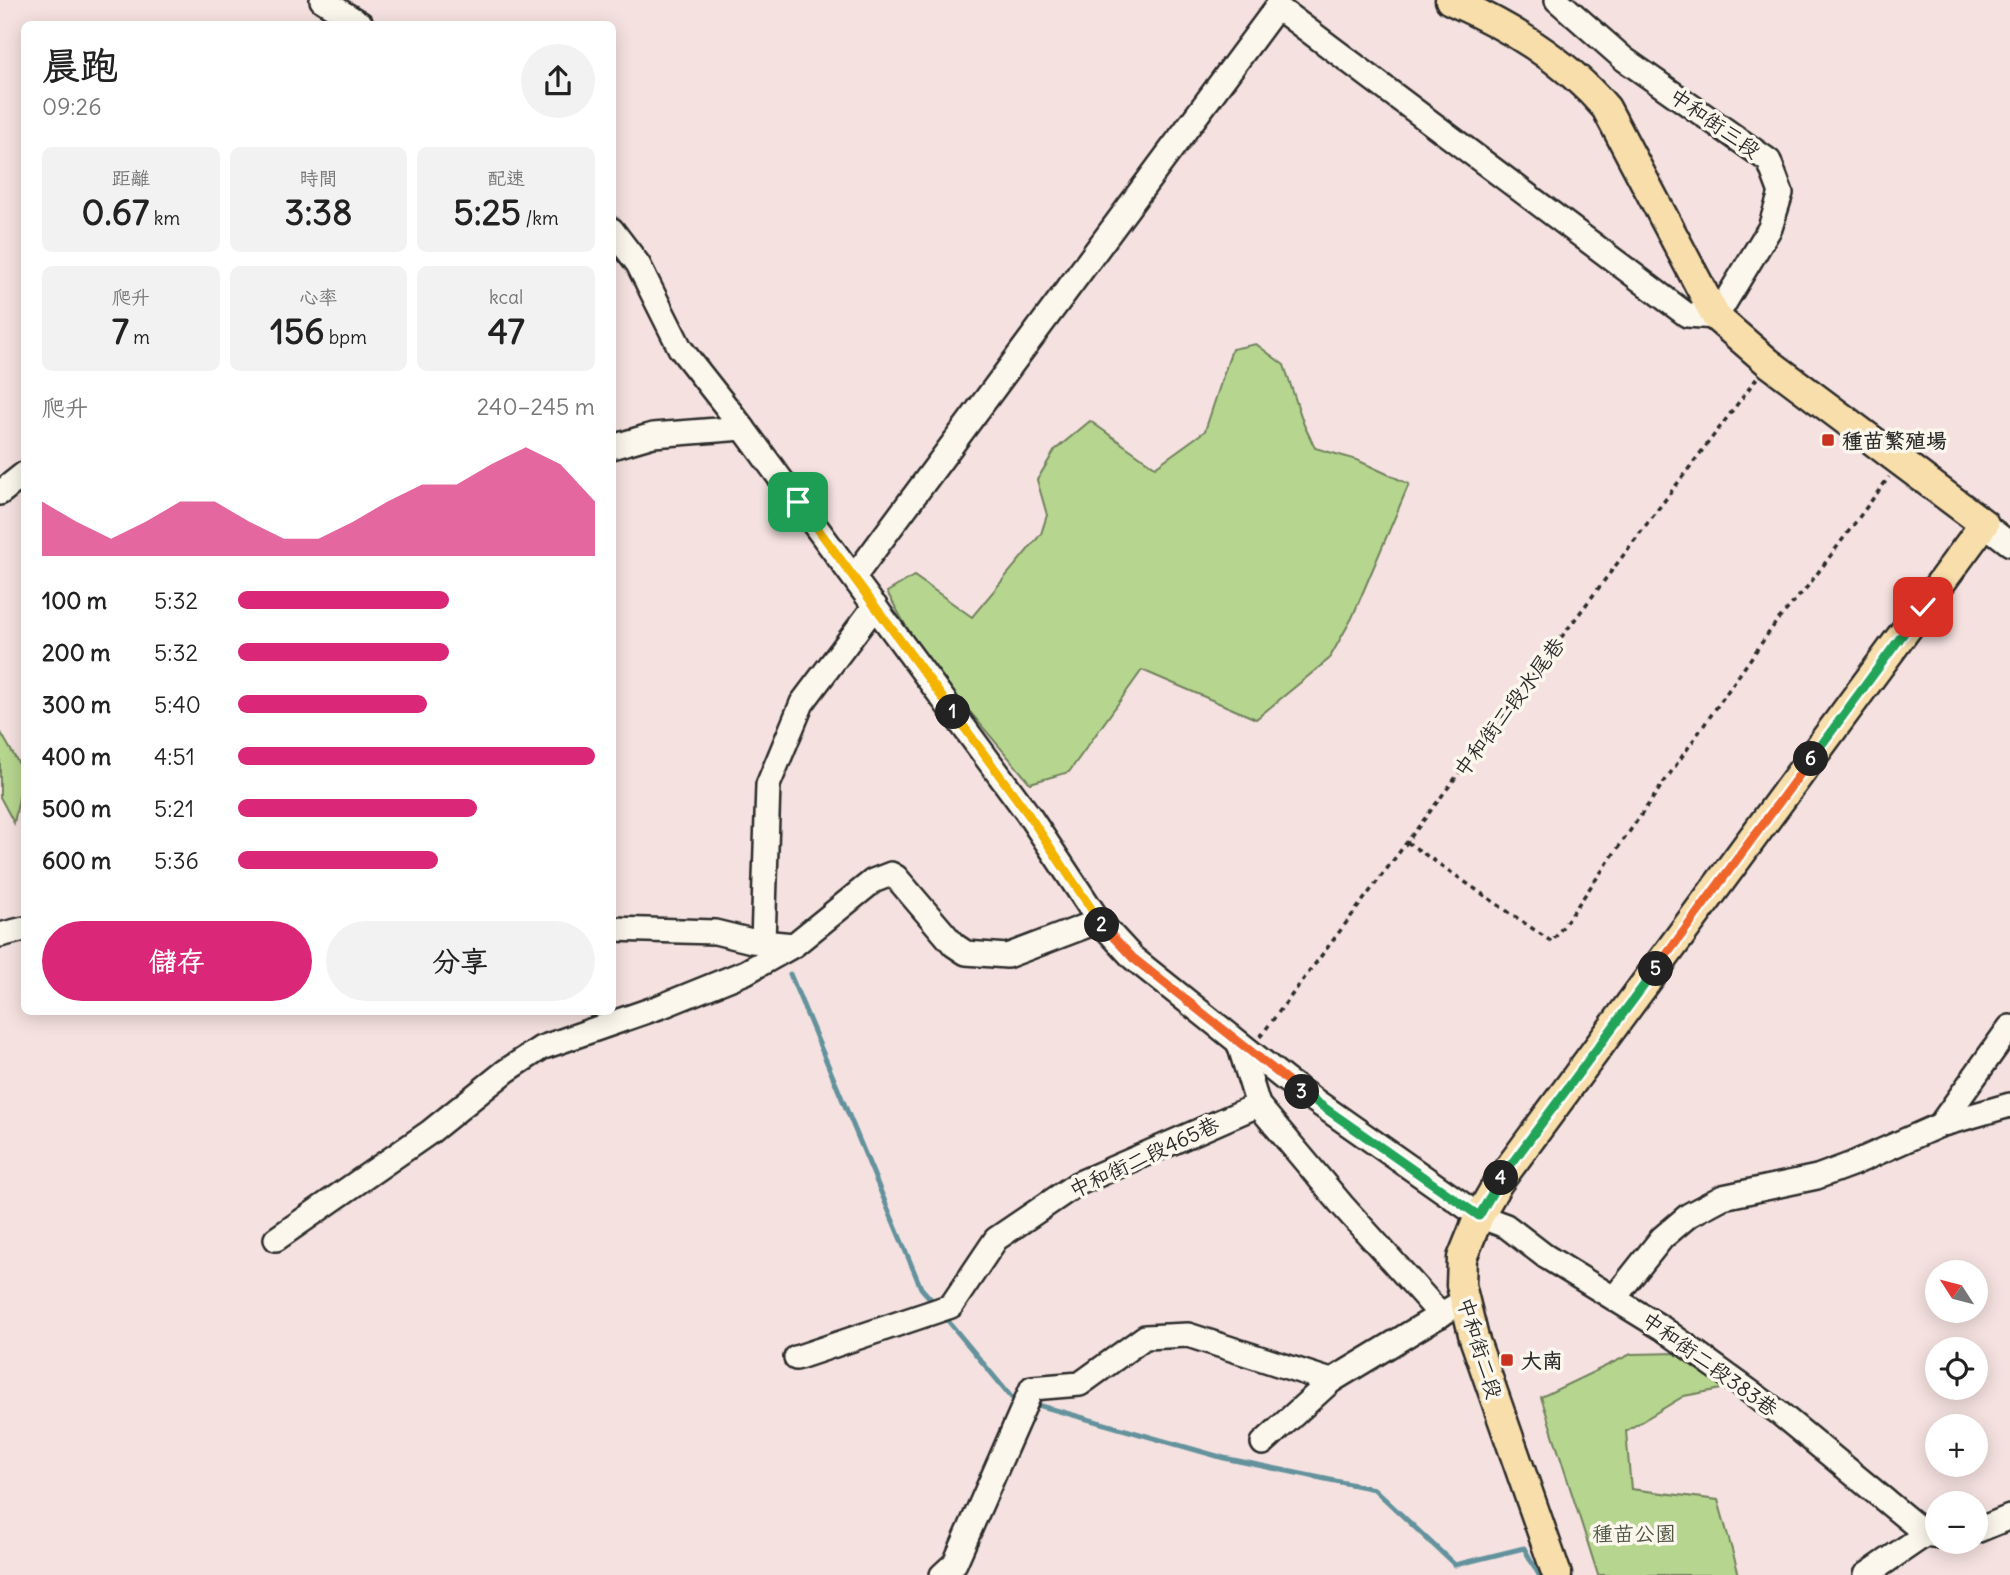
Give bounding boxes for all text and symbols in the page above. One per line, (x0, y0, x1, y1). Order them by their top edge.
text: 晨跑 (42, 42, 118, 89)
button: share (521, 44, 595, 118)
street label: 中和街三段 (1664, 82, 1766, 164)
text: 09:26 (42, 92, 101, 121)
text: 距離 (112, 166, 150, 190)
text: 時間 (299, 166, 338, 190)
text: 配速 (487, 166, 525, 190)
text: 0.67 (82, 190, 149, 234)
text: 3:38 (285, 190, 352, 234)
text: 5:25 (454, 190, 521, 234)
text: km (149, 206, 180, 230)
text: /km (521, 206, 559, 230)
text: 爬升 (112, 285, 150, 309)
text: 心率 (299, 285, 338, 309)
text: kcal (489, 285, 523, 309)
text: 7 (112, 309, 129, 353)
text: 156 (270, 309, 324, 353)
text: 47 (488, 309, 525, 353)
text: m (129, 325, 150, 349)
text: bpm (324, 325, 367, 349)
text: 240–245 m (477, 392, 595, 421)
text: 爬升 (42, 393, 88, 422)
place label: 種苗繁殖場 (1842, 427, 1947, 454)
marker: 種苗繁殖場 (1820, 432, 1836, 448)
pin (768, 472, 828, 532)
icon: arrive (779, 483, 817, 521)
pin (1893, 577, 1953, 637)
text: 100 m (42, 586, 107, 615)
text: 5:32 (154, 586, 198, 615)
icon: check (1904, 588, 1942, 626)
street label: 中和街二段水尾巷 (1448, 632, 1570, 782)
text: 200 m (42, 638, 111, 667)
text: 5:32 (154, 638, 198, 667)
text: 300 m (42, 690, 111, 719)
text: 5:40 (154, 690, 201, 719)
pin: 1 (936, 694, 970, 730)
text: 1 (949, 699, 956, 723)
text: 400 m (42, 742, 111, 771)
text: 4:51 (154, 742, 195, 771)
pin: 6 (1794, 742, 1828, 776)
text: 6 (1805, 746, 1816, 770)
text: 500 m (42, 794, 111, 823)
text: 5:21 (154, 794, 194, 823)
text: 600 m (42, 846, 111, 875)
text: 5:36 (154, 846, 199, 875)
pin: 2 (1084, 908, 1120, 942)
text: 2 (1096, 912, 1107, 936)
button: 儲存 (42, 921, 312, 1001)
button: 分享 (326, 921, 595, 1001)
pin: 5 (1638, 951, 1674, 986)
text: 5 (1650, 956, 1661, 980)
pin: 3 (1284, 1074, 1320, 1110)
text: 3 (1296, 1079, 1307, 1103)
street label: 中和街二段465巷 (1065, 1110, 1223, 1204)
pin: 4 (1484, 1160, 1518, 1196)
text: 4 (1495, 1165, 1506, 1189)
north arrow (1925, 1260, 1988, 1323)
map controls (1925, 1260, 1988, 1554)
street label: 中和街二段 (1452, 1294, 1508, 1402)
street label: 中和街二段383巷 (1637, 1305, 1783, 1423)
button: locate (1925, 1337, 1988, 1400)
place label: 大南 (1521, 1347, 1563, 1374)
marker: 大南 (1499, 1352, 1515, 1368)
button: + (1925, 1414, 1988, 1477)
button: − (1925, 1491, 1988, 1554)
park label: 種苗公園 (1592, 1520, 1676, 1547)

